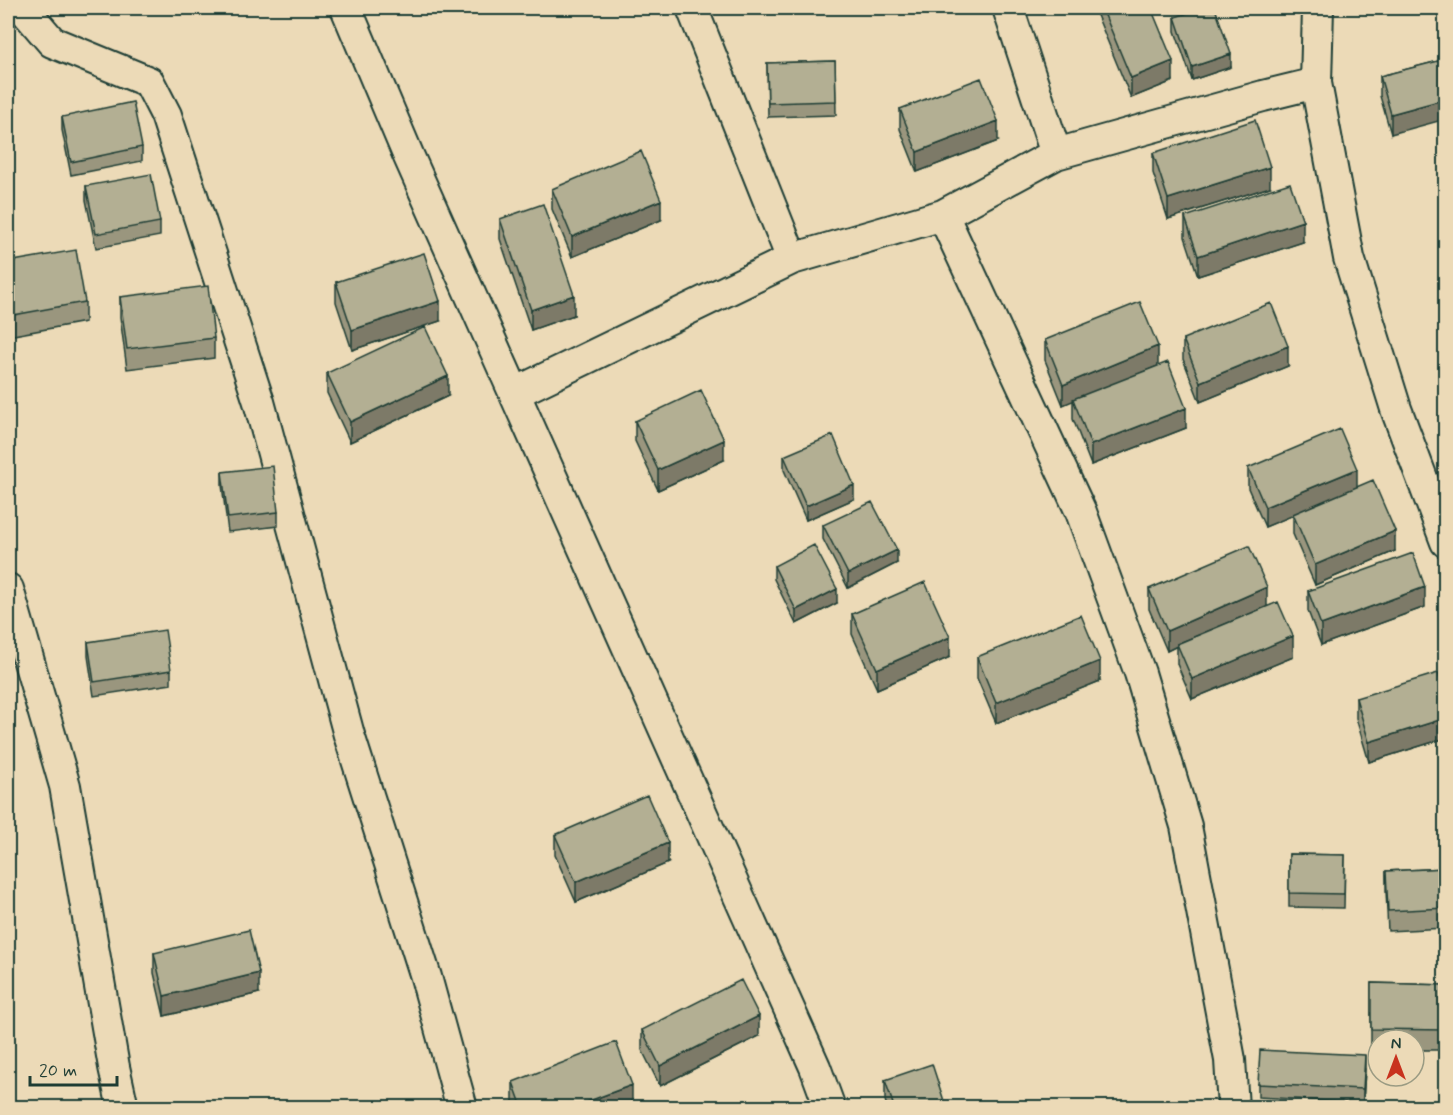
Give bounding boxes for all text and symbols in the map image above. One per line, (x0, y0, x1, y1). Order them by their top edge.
north arrow (1366, 1028, 1426, 1088)
text: N (1391, 1034, 1401, 1055)
scale bar (30, 1049, 117, 1087)
text: 20 m (39, 1059, 77, 1083)

